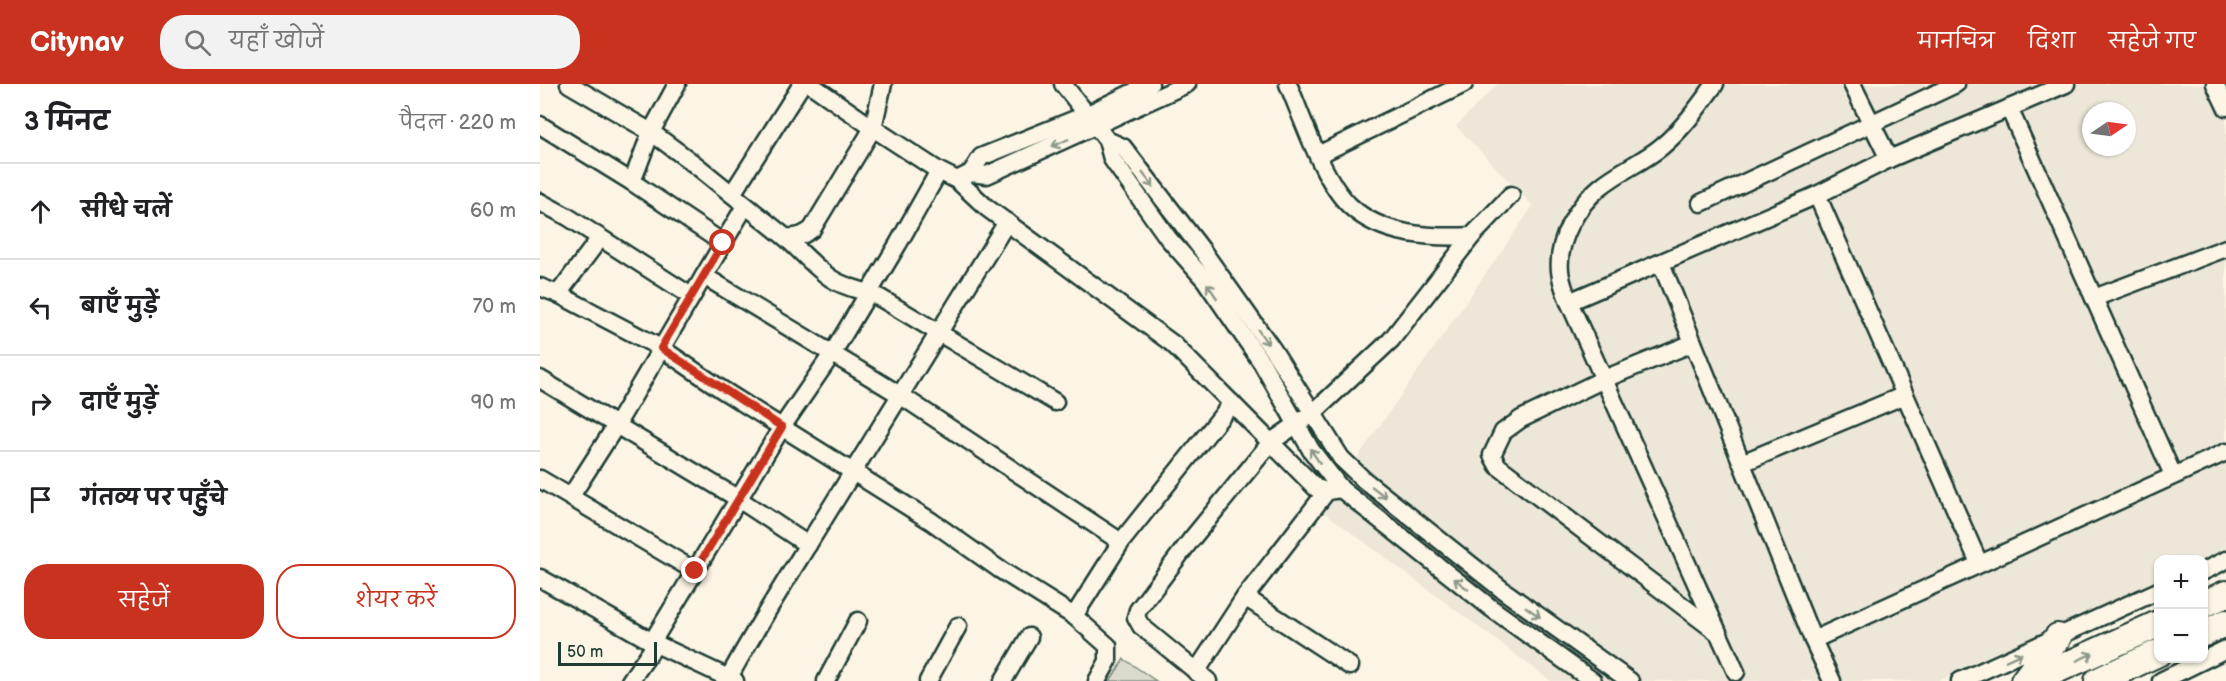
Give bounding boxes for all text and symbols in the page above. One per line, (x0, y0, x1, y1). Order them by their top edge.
search box (160, 15, 580, 69)
text: Citynav (30, 26, 124, 59)
icon: search (181, 26, 214, 59)
text: यहाँ खोजें (229, 28, 324, 55)
text: मानचित्र (1918, 29, 1995, 54)
text: दिशा (2028, 29, 2075, 54)
text: सहेजे गए (2108, 29, 2196, 54)
north arrow (2082, 102, 2136, 156)
text: 3 मिनट (24, 107, 109, 138)
text: पैदल · 220 m (399, 111, 516, 135)
one-way arrow (1051, 138, 1069, 149)
one-way arrow (1141, 171, 1154, 187)
icon: ahead (24, 195, 57, 228)
text: सीधे चलें (81, 197, 171, 224)
text: 60 m (470, 199, 516, 223)
route start (709, 229, 735, 255)
one-way arrow (1206, 283, 1218, 299)
icon: left (24, 291, 57, 324)
text: बाएँ मुड़ें (81, 293, 159, 320)
text: 70 m (472, 295, 516, 319)
one-way arrow (1257, 328, 1269, 344)
icon: right (24, 387, 57, 420)
text: दाएँ मुड़ें (81, 389, 158, 416)
text: 90 m (471, 391, 516, 415)
one-way arrow (1309, 448, 1321, 465)
icon: arrive (24, 483, 57, 516)
text: गंतव्य पर पहुँचे (81, 485, 227, 512)
one-way arrow (1371, 485, 1387, 498)
map controls (2154, 555, 2208, 663)
button: + (2154, 555, 2208, 609)
route end (681, 557, 707, 583)
button: सहेजें (24, 564, 264, 639)
button: शेयर करें (276, 564, 516, 639)
one-way arrow (1453, 578, 1469, 591)
one-way arrow (1524, 605, 1540, 618)
button: − (2154, 609, 2208, 663)
scale bar (558, 639, 657, 666)
text: 50 m (567, 643, 603, 662)
one-way arrow (2004, 651, 2022, 662)
one-way arrow (2075, 651, 2094, 662)

